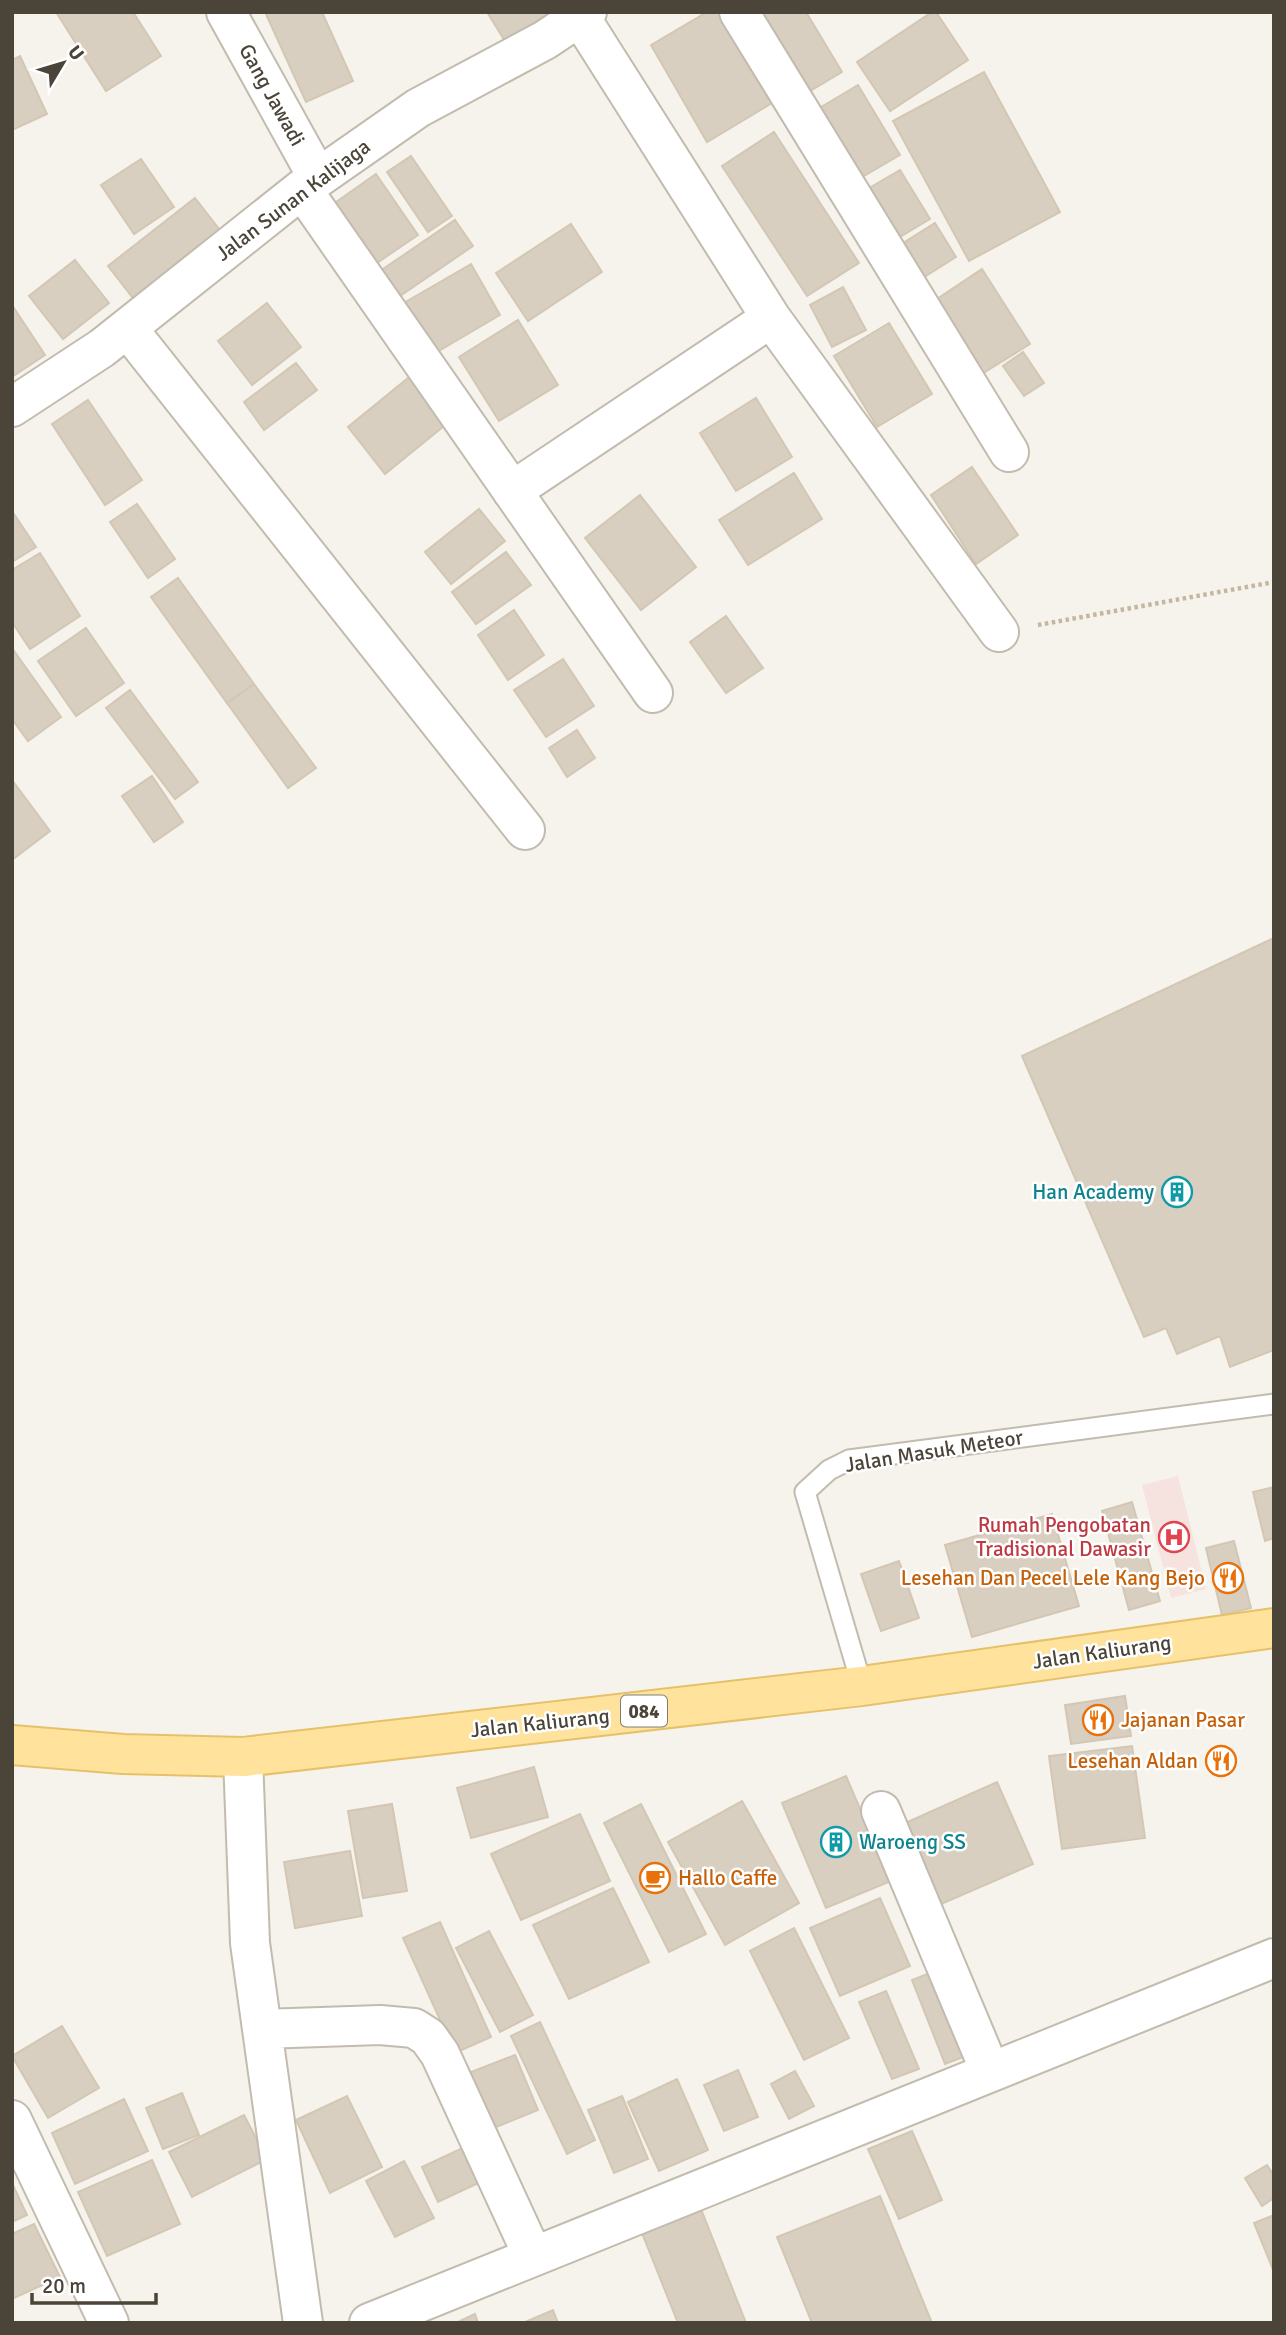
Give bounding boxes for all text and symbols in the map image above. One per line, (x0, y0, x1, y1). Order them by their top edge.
north arrow (28, 28, 98, 98)
street label: Gang Jawadi (233, 39, 311, 151)
text: U (62, 41, 89, 66)
street label: Jalan Sunan Kalijaga (211, 133, 375, 267)
building icon: Han Academy (1160, 1175, 1194, 1209)
place label: Han Academy (1032, 1179, 1154, 1205)
street label: Jalan Masuk Meteor (843, 1424, 1025, 1478)
place label: Rumah Pengobatan Tradisional Dawasir (976, 1512, 1151, 1562)
hospital icon: Rumah Pengobatan Tradisional Dawasir (1157, 1520, 1191, 1554)
restaurant icon: Lesehan Dan Pecel Lele Kang Bejo (1211, 1561, 1245, 1595)
place label: Lesehan Dan Pecel Lele Kang Bejo (901, 1565, 1205, 1591)
street label: Jalan Kaliurang (1031, 1629, 1173, 1675)
road number: 084 (621, 1695, 667, 1726)
street label: Jalan Kaliurang (469, 1703, 611, 1743)
restaurant icon: Jajanan Pasar (1081, 1703, 1115, 1737)
place label: Jajanan Pasar (1121, 1707, 1245, 1733)
restaurant icon: Lesehan Aldan (1204, 1744, 1238, 1778)
place label: Lesehan Aldan (1067, 1748, 1198, 1774)
building icon: Waroeng SS (819, 1825, 853, 1859)
place label: Waroeng SS (859, 1829, 966, 1855)
cafe icon: Hallo Caffe (638, 1861, 672, 1895)
place label: Hallo Caffe (678, 1865, 777, 1891)
scale bar (32, 2262, 156, 2306)
text: 20 m (42, 2273, 86, 2299)

